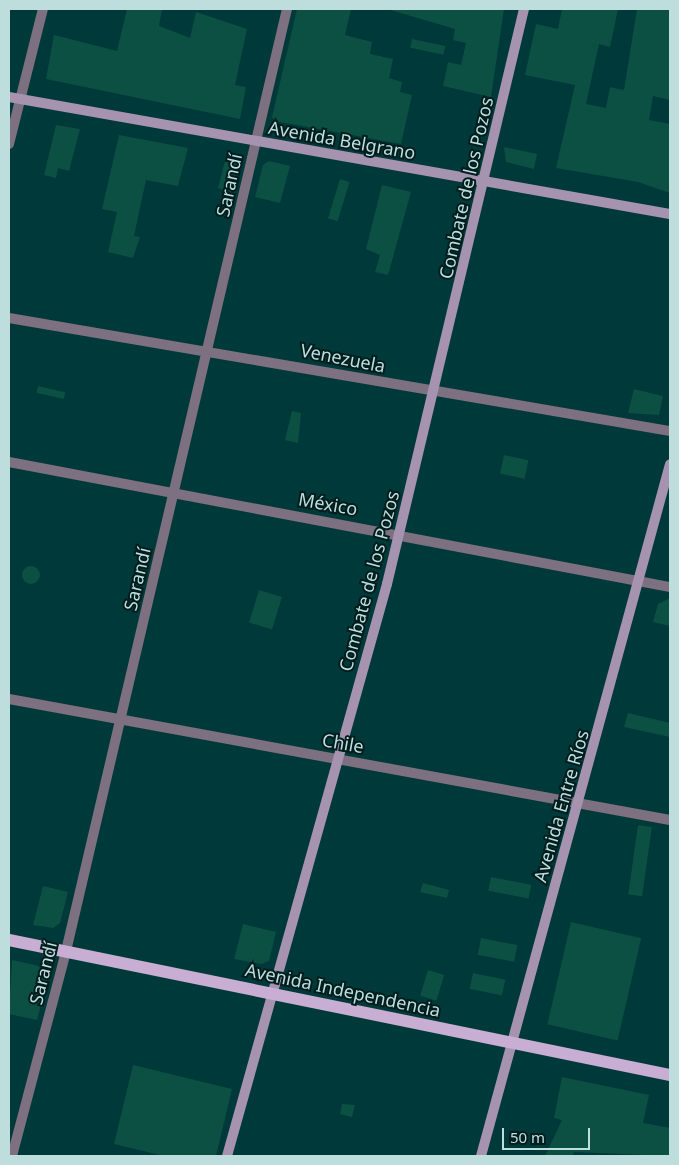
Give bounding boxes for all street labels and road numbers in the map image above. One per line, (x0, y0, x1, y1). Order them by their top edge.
street label: Combate de los Pozos (435, 95, 497, 281)
street label: Avenida Belgrano (267, 116, 417, 164)
street label: Sarandí (212, 151, 246, 219)
street label: Venezuela (299, 339, 387, 377)
street label: México (297, 488, 359, 520)
street label: Combate de los Pozos (335, 488, 403, 674)
street label: Sarandí (119, 545, 155, 613)
street label: Avenida Entre Ríos (529, 727, 593, 885)
street label: Chile (320, 729, 366, 757)
street label: Sarandí (25, 939, 61, 1007)
street label: Avenida Independencia (243, 959, 443, 1021)

